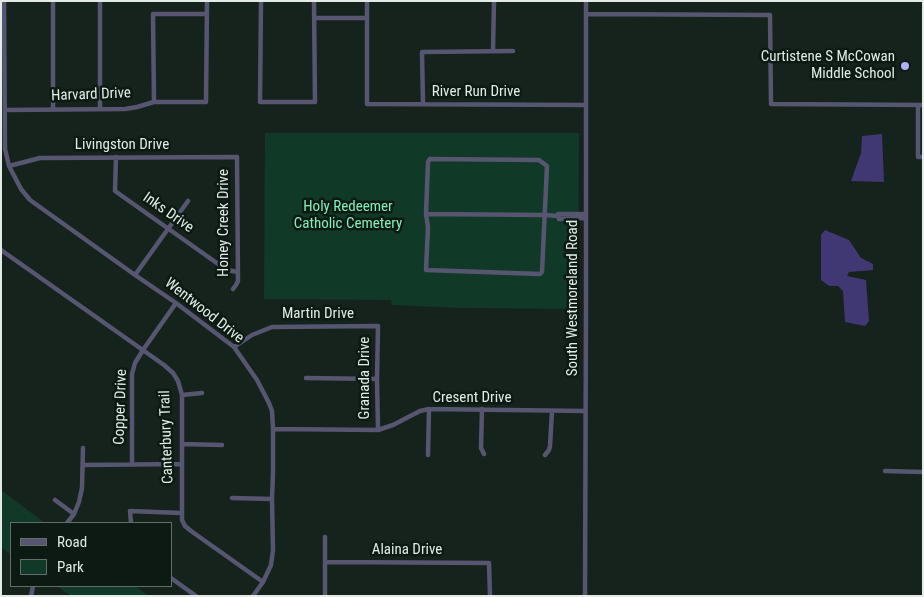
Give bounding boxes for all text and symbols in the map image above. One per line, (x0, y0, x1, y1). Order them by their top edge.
place label: Curtistene S McCowan Middle School (761, 48, 895, 83)
marker: Curtistene S McCowan Middle School (899, 60, 911, 72)
street label: River Run Drive (432, 83, 520, 101)
street label: Harvard Drive (51, 85, 131, 105)
street label: Livingston Drive (75, 136, 169, 154)
street label: Honey Creek Drive (215, 169, 233, 277)
street label: Inks Drive (139, 189, 197, 237)
park label: Holy Redeemer Catholic Cemetery (294, 198, 402, 233)
street label: South Westmoreland Road (564, 220, 582, 376)
street label: Wentwood Drive (161, 274, 247, 348)
street label: Martin Drive (282, 305, 354, 323)
street label: Granada Drive (356, 337, 374, 419)
street label: Copper Drive (111, 369, 131, 445)
street label: Cresent Drive (433, 389, 511, 407)
street label: Canterbury Trail (156, 390, 178, 484)
legend (10, 522, 172, 587)
text: Road (57, 533, 87, 551)
street label: Alaina Drive (372, 541, 442, 559)
text: Park (57, 558, 84, 576)

